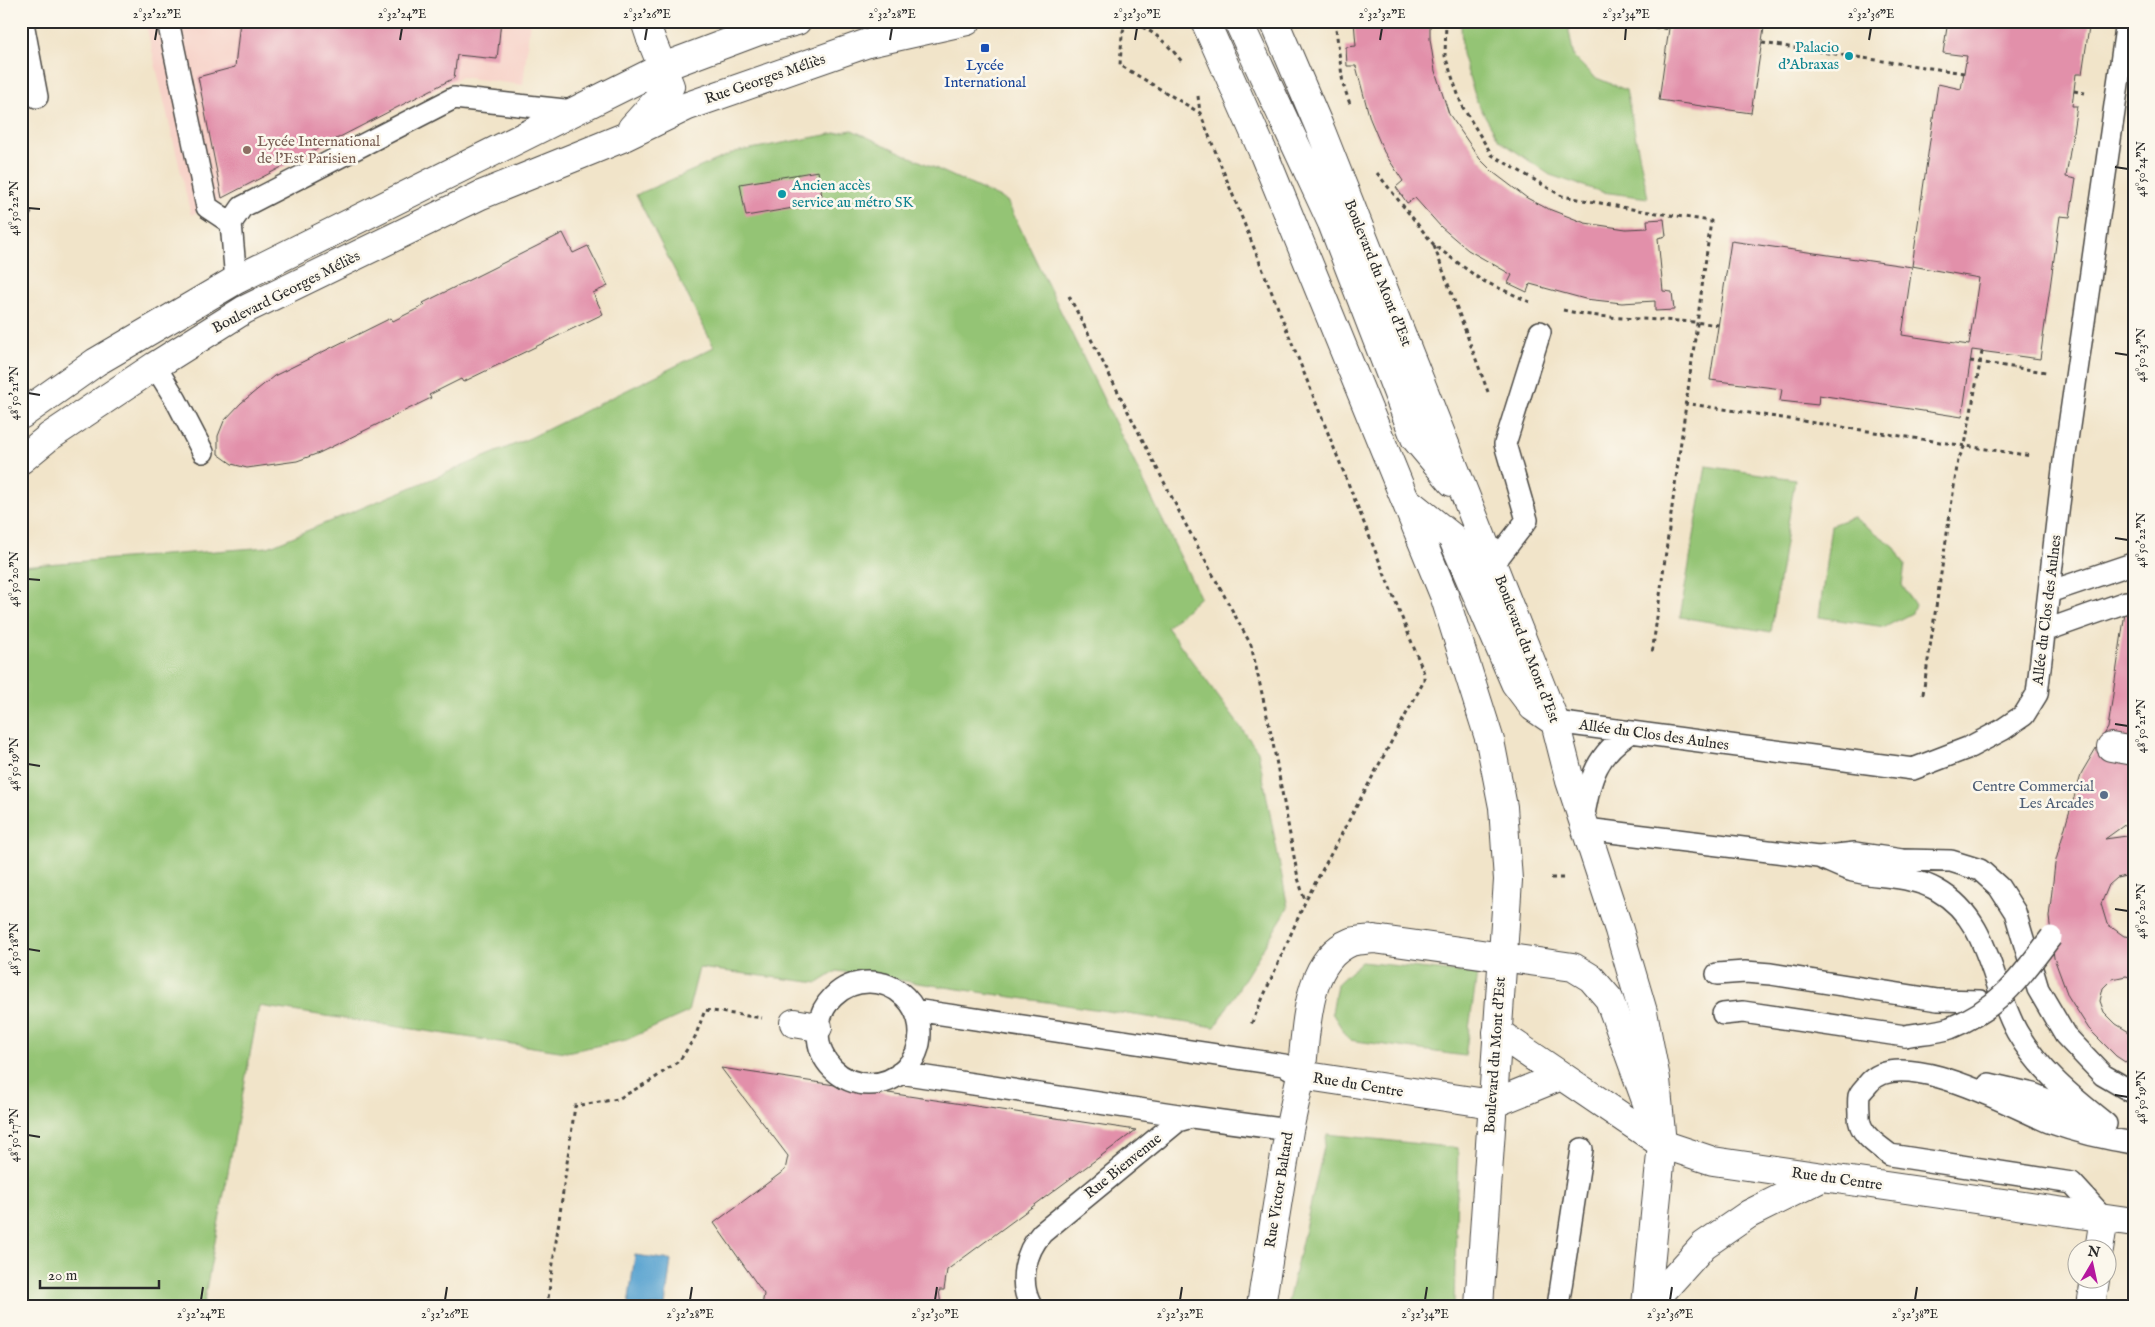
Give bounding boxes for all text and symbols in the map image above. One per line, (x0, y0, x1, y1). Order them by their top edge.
text: 2°32'22"E (133, 7, 181, 22)
text: 2°32'24"E (378, 7, 426, 22)
text: 2°32'26"E (623, 7, 671, 22)
text: 2°32'28"E (868, 7, 916, 22)
text: 2°32'30"E (1113, 7, 1161, 22)
text: 2°32'32"E (1358, 7, 1406, 22)
text: 2°32'34"E (1602, 7, 1650, 22)
text: 2°32'36"E (1848, 7, 1894, 22)
place label: Palacio d'Abraxas (1778, 38, 1839, 74)
marker: Lycée International (979, 42, 991, 54)
street label: Rue Georges Méliès (702, 49, 828, 109)
marker: Palacio d'Abraxas (1843, 50, 1855, 62)
place label: Lycée International (944, 56, 1027, 92)
place label: Lycée International de l'Est Parisien (257, 132, 381, 168)
text: 48°50'24"N (2134, 141, 2149, 197)
marker: Lycée International de l'Est Parisien (241, 144, 253, 156)
place label: Ancien accès service au métro SK (791, 176, 914, 212)
text: 48°50'22"N (7, 180, 22, 236)
marker: Ancien accès service au métro SK (776, 188, 788, 200)
street label: Boulevard du Mont d'Est (1340, 197, 1416, 349)
street label: Boulevard Georges Méliès (209, 246, 363, 338)
text: 48°50'23"N (2134, 327, 2149, 382)
text: 48°50'21"N (7, 365, 22, 420)
text: 48°50'22"N (2134, 512, 2149, 568)
street label: Allée du Clos des Aulnes (2028, 534, 2066, 687)
text: 48°50'20"N (7, 551, 22, 607)
street label: Boulevard du Mont d'Est (1490, 572, 1564, 726)
text: 48°50'21"N (2134, 698, 2149, 753)
street label: Allée du Clos des Aulnes (1577, 715, 1730, 755)
text: 48°50'19"N (7, 736, 22, 791)
place label: Centre Commercial Les Arcades (1972, 777, 2095, 813)
marker: Centre Commercial Les Arcades (2098, 789, 2110, 801)
text: 48°50'20"N (2134, 883, 2149, 939)
text: 48°50'18"N (7, 922, 22, 976)
street label: Boulevard du Mont d'Est (1480, 976, 1510, 1134)
street label: Rue du Centre (1311, 1068, 1405, 1102)
text: 48°50'19"N (2134, 1069, 2149, 1124)
text: 48°50'17"N (7, 1107, 22, 1162)
street label: Rue Bienvenue (1081, 1129, 1166, 1203)
street label: Rue Victor Baltard (1260, 1130, 1298, 1249)
street label: Rue du Centre (1790, 1163, 1884, 1195)
north arrow (2068, 1240, 2118, 1290)
text: N (2085, 1242, 2101, 1262)
scale bar (40, 1257, 159, 1289)
text: 20 m (48, 1266, 78, 1285)
text: 2°32'24"E (177, 1307, 225, 1322)
text: 2°32'26"E (421, 1307, 469, 1322)
text: 2°32'28"E (666, 1307, 714, 1322)
text: 2°32'30"E (911, 1307, 959, 1322)
text: 2°32'32"E (1156, 1307, 1204, 1322)
text: 2°32'34"E (1401, 1307, 1449, 1322)
text: 2°32'36"E (1647, 1307, 1693, 1322)
text: 2°32'38"E (1892, 1307, 1938, 1322)

